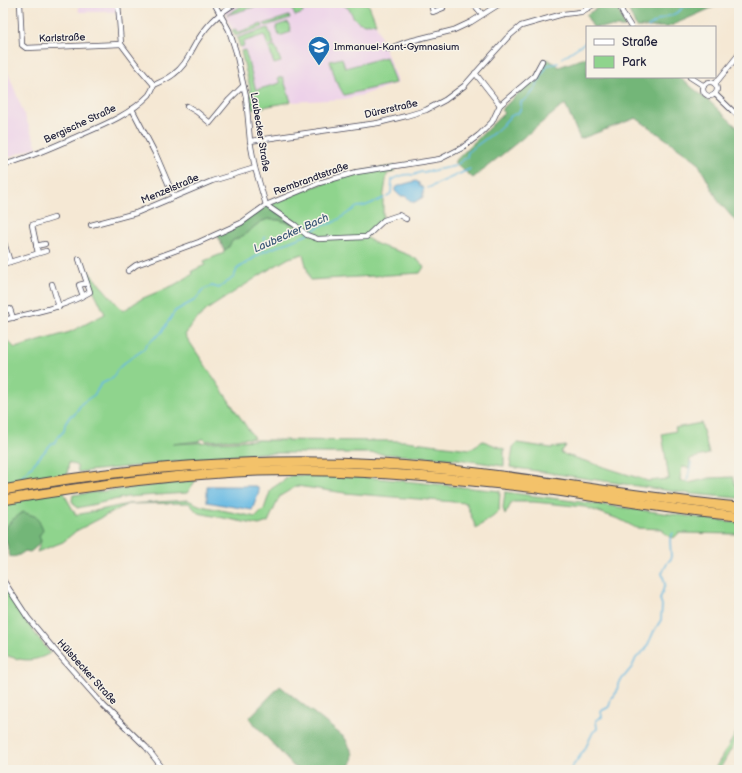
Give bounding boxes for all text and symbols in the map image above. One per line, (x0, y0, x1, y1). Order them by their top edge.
legend (586, 26, 716, 78)
street label: Karlstraße (39, 31, 85, 45)
school or university icon: Immanuel-Kant-Gymnasium (306, 34, 332, 67)
text: Straße (622, 35, 658, 50)
place label: Immanuel-Kant-Gymnasium (334, 41, 459, 53)
text: Park (622, 55, 646, 70)
street label: Laubecker Straße (248, 92, 272, 173)
street label: Dürerstraße (363, 97, 419, 121)
street label: Bergische Straße (42, 102, 118, 146)
street label: Rembrandtstraße (272, 160, 350, 198)
street label: Menzelstraße (139, 171, 201, 207)
water label: Laubecker Bach (252, 211, 330, 255)
street label: Hülsbecker Straße (55, 637, 119, 707)

